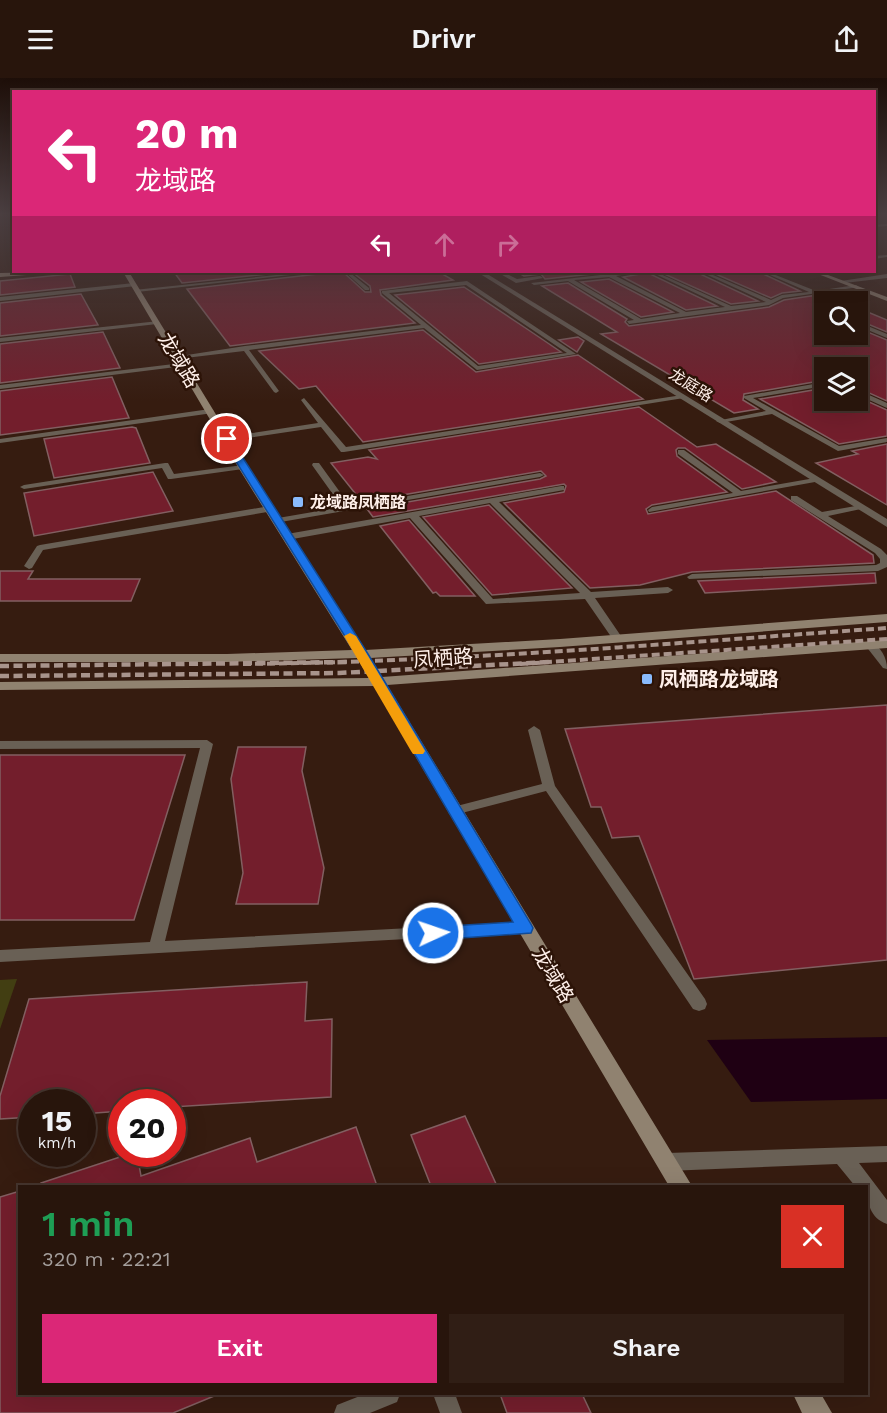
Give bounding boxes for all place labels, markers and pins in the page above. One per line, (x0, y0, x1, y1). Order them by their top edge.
pin (201, 413, 252, 464)
place label: 龙域路凤栖路 (310, 493, 406, 512)
marker: 龙域路凤栖路 (291, 495, 305, 509)
place label: 凤栖路龙域路 (659, 667, 779, 691)
marker: 凤栖路龙域路 (640, 672, 654, 686)

